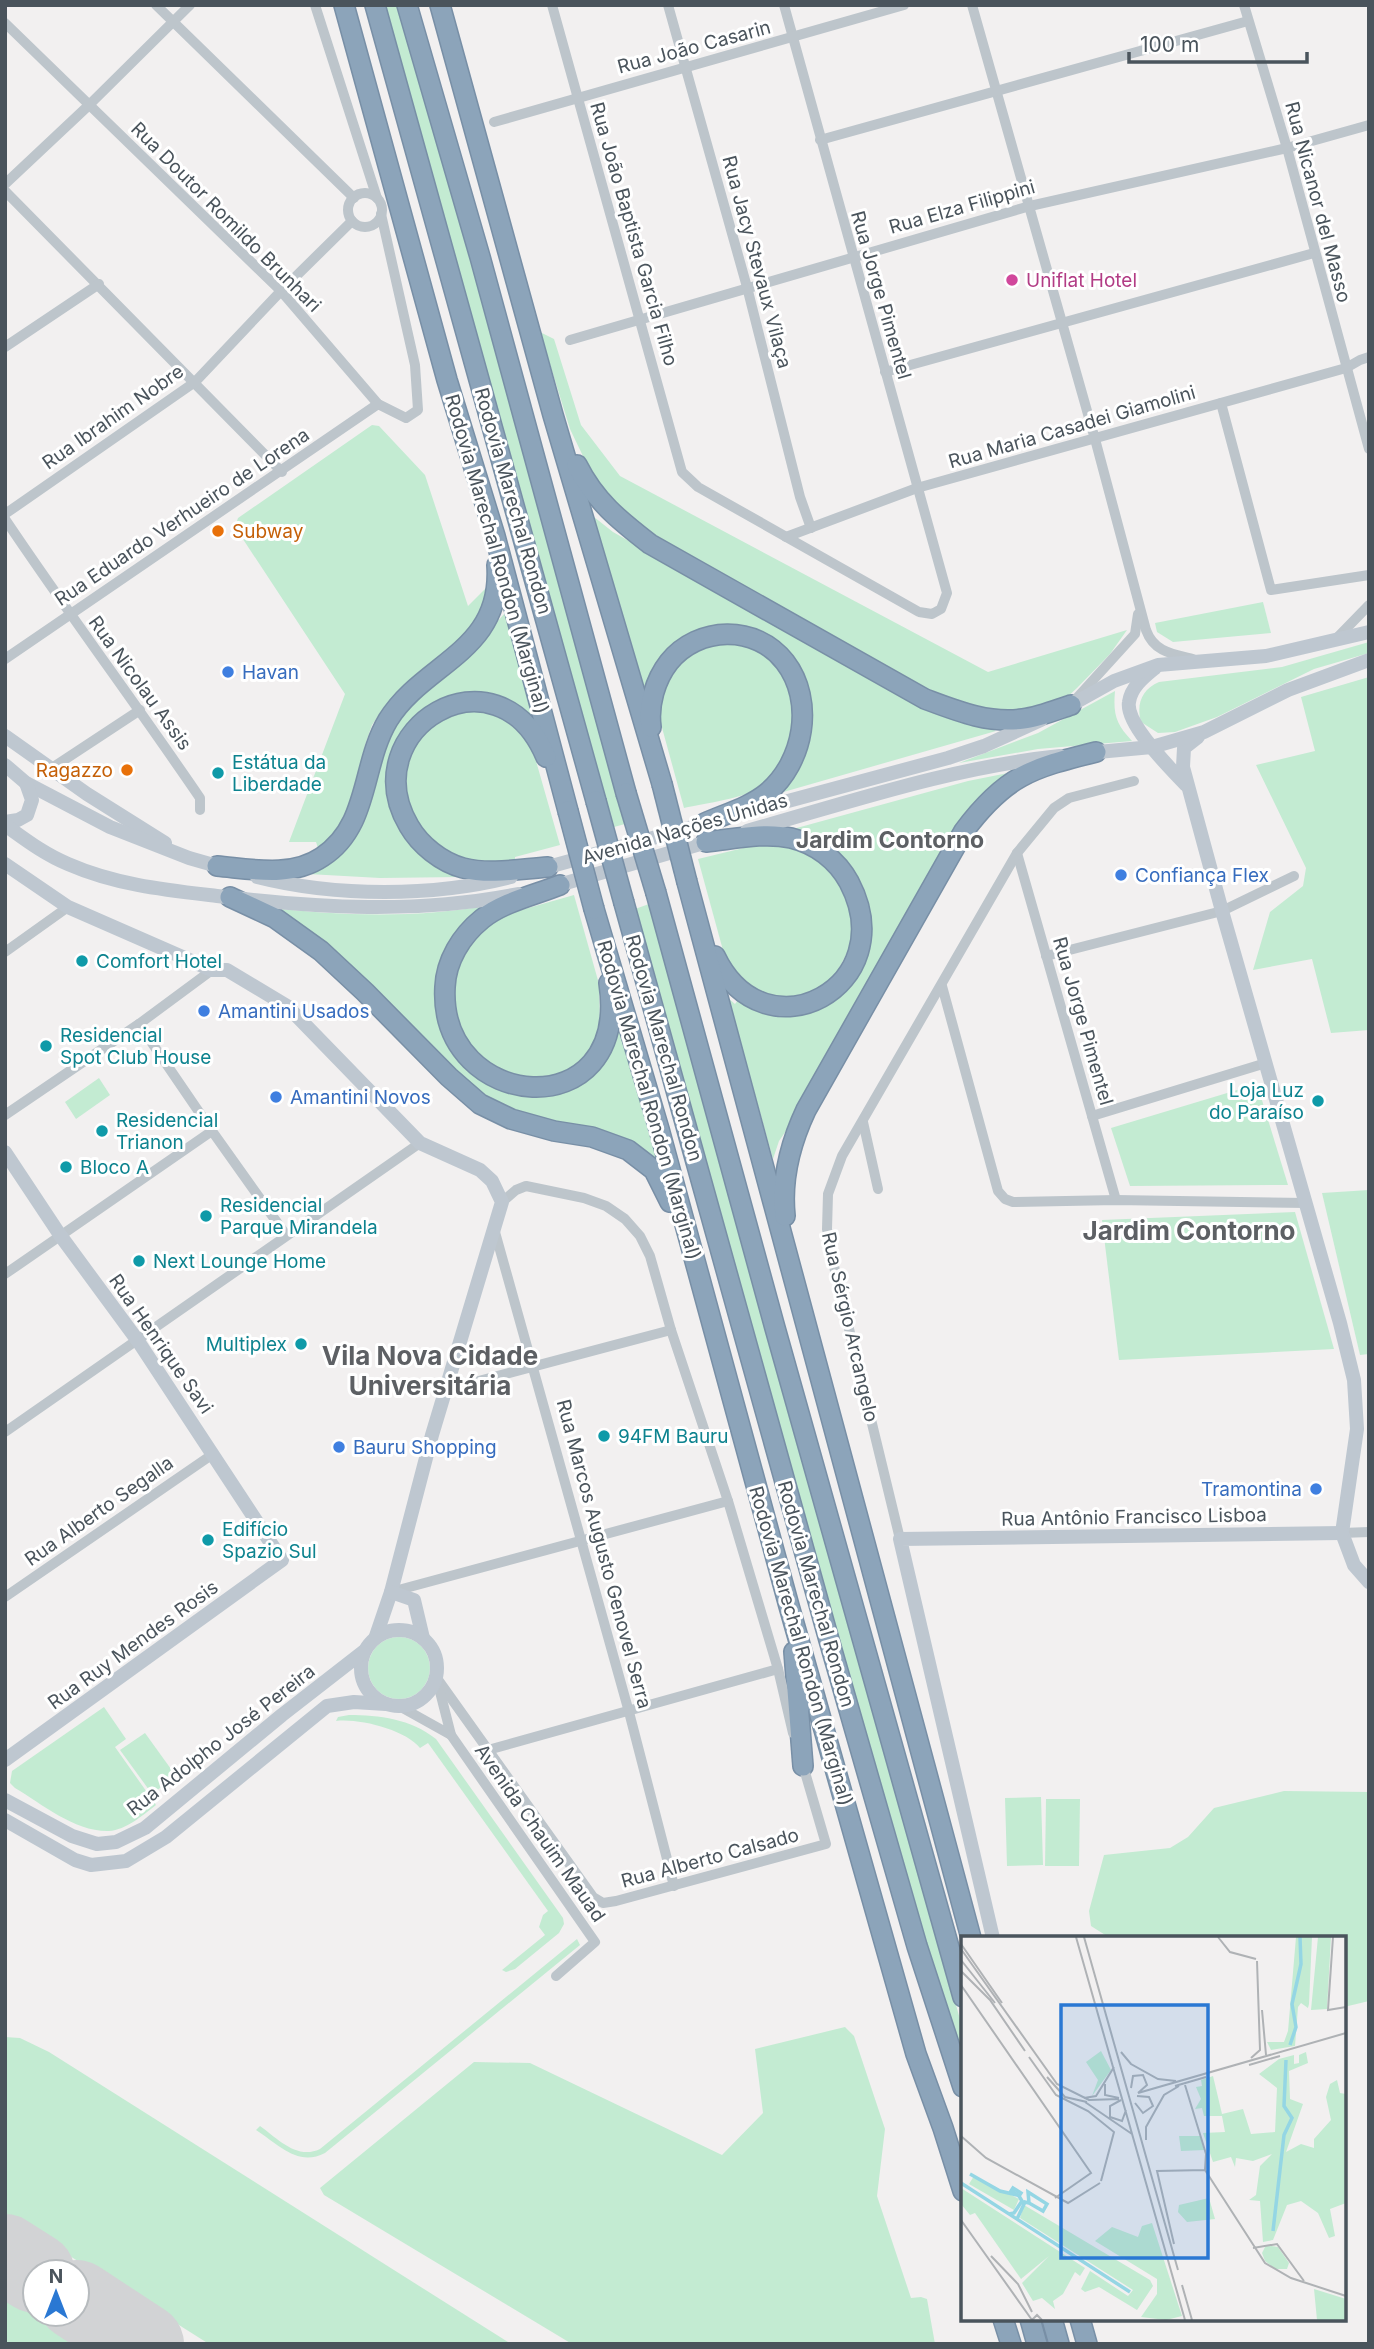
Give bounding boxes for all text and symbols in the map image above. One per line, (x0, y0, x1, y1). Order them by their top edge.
street label: Rua João Casarin (615, 15, 773, 79)
scale bar (1129, 21, 1308, 65)
text: 100 m (1140, 32, 1199, 57)
street label: Rua João Baptista Garcia Filho (585, 99, 683, 369)
street label: Rua Nicanor del Masso (1280, 99, 1356, 305)
street label: Rua Doutor Romildo Brunhari (126, 117, 326, 317)
street label: Rua Jacy Stevaux Vilaça (718, 153, 796, 371)
street label: Rua Elza Filippini (886, 175, 1038, 239)
street label: Rua Jorge Pimentel (846, 208, 916, 382)
place label: Uniflat Hotel (1026, 269, 1137, 292)
marker: Uniflat Hotel (1004, 272, 1020, 288)
street label: Rua Ibrahim Nobre (38, 360, 188, 474)
street label: Rua Maria Casadei Giamolini (946, 381, 1198, 473)
street label: Rodovia Marechal Rondon (470, 385, 556, 617)
street label: Rodovia Marechal Rondon (Marginal) (440, 392, 554, 716)
street label: Rua Eduardo Verhueiro de Lorena (50, 423, 314, 611)
place label: Subway (232, 520, 304, 543)
marker: Subway (210, 523, 226, 539)
street label: Rua Nicolau Assis (84, 611, 196, 755)
place label: Havan (242, 661, 299, 684)
marker: Havan (220, 664, 236, 680)
place label: Estátua da Liberdade (232, 751, 326, 796)
place label: Ragazzo (36, 759, 113, 782)
marker: Ragazzo (119, 762, 135, 778)
marker: Estátua da Liberdade (210, 765, 226, 781)
street label: Avenida Nações Unidas (580, 789, 790, 869)
district label: Jardim Contorno (796, 826, 984, 854)
place label: Confiança Flex (1135, 864, 1269, 887)
marker: Confiança Flex (1113, 867, 1129, 883)
street label: Rodovia Marechal Rondon (621, 932, 707, 1164)
street label: Rua Jorge Pimentel (1048, 934, 1118, 1108)
street label: Rodovia Marechal Rondon (Marginal) (592, 938, 706, 1262)
place label: Comfort Hotel (96, 950, 222, 973)
marker: Comfort Hotel (74, 953, 90, 969)
place label: Amantini Usados (218, 1000, 370, 1023)
marker: Amantini Usados (196, 1003, 212, 1019)
place label: Residencial Spot Club House (60, 1024, 211, 1069)
marker: Residencial Spot Club House (38, 1038, 54, 1054)
place label: Loja Luz do Paraíso (1209, 1079, 1304, 1124)
place label: Amantini Novos (290, 1086, 431, 1109)
marker: Amantini Novos (268, 1089, 284, 1105)
marker: Loja Luz do Paraíso (1310, 1093, 1326, 1109)
place label: Residencial Trianon (116, 1109, 218, 1154)
marker: Residencial Trianon (94, 1123, 110, 1139)
place label: Bloco A (80, 1156, 149, 1179)
marker: Bloco A (58, 1159, 74, 1175)
place label: Residencial Parque Mirandela (220, 1194, 378, 1239)
marker: Residencial Parque Mirandela (198, 1208, 214, 1224)
district label: Jardim Contorno (1082, 1215, 1296, 1246)
street label: Rua Sérgio Arcangelo (817, 1230, 883, 1424)
place label: Next Lounge Home (153, 1250, 326, 1273)
marker: Next Lounge Home (131, 1253, 147, 1269)
street label: Rua Henrique Savi (104, 1270, 218, 1418)
place label: Multiplex (206, 1333, 287, 1356)
marker: Multiplex (293, 1336, 309, 1352)
district label: Vila Nova Cidade Universitária (322, 1340, 538, 1401)
street label: Rua Marcos Augusto Genovel Serra (552, 1397, 656, 1711)
place label: 94FM Bauru (618, 1425, 729, 1448)
marker: 94FM Bauru (596, 1428, 612, 1444)
place label: Bauru Shopping (353, 1436, 497, 1459)
marker: Bauru Shopping (331, 1439, 347, 1455)
street label: Rua Alberto Segalla (20, 1451, 178, 1571)
street label: Rodovia Marechal Rondon (773, 1478, 859, 1710)
place label: Tramontina (1201, 1478, 1302, 1501)
marker: Tramontina (1308, 1481, 1324, 1497)
street label: Rodovia Marechal Rondon (Marginal) (744, 1484, 858, 1808)
street label: Rua Antônio Francisco Lisboa (1001, 1503, 1267, 1531)
place label: Edifício Spazio Sul (222, 1518, 317, 1563)
marker: Edifício Spazio Sul (200, 1532, 216, 1548)
street label: Rua Ruy Mendes Rosis (44, 1576, 222, 1714)
street label: Rua Adolpho José Pereira (123, 1660, 319, 1820)
street label: Avenida Chauim Mauad (470, 1740, 610, 1926)
street label: Rua Alberto Calsado (619, 1823, 801, 1893)
inset map (961, 1936, 1346, 2321)
north arrow (21, 2258, 91, 2328)
text: N (49, 2265, 63, 2288)

